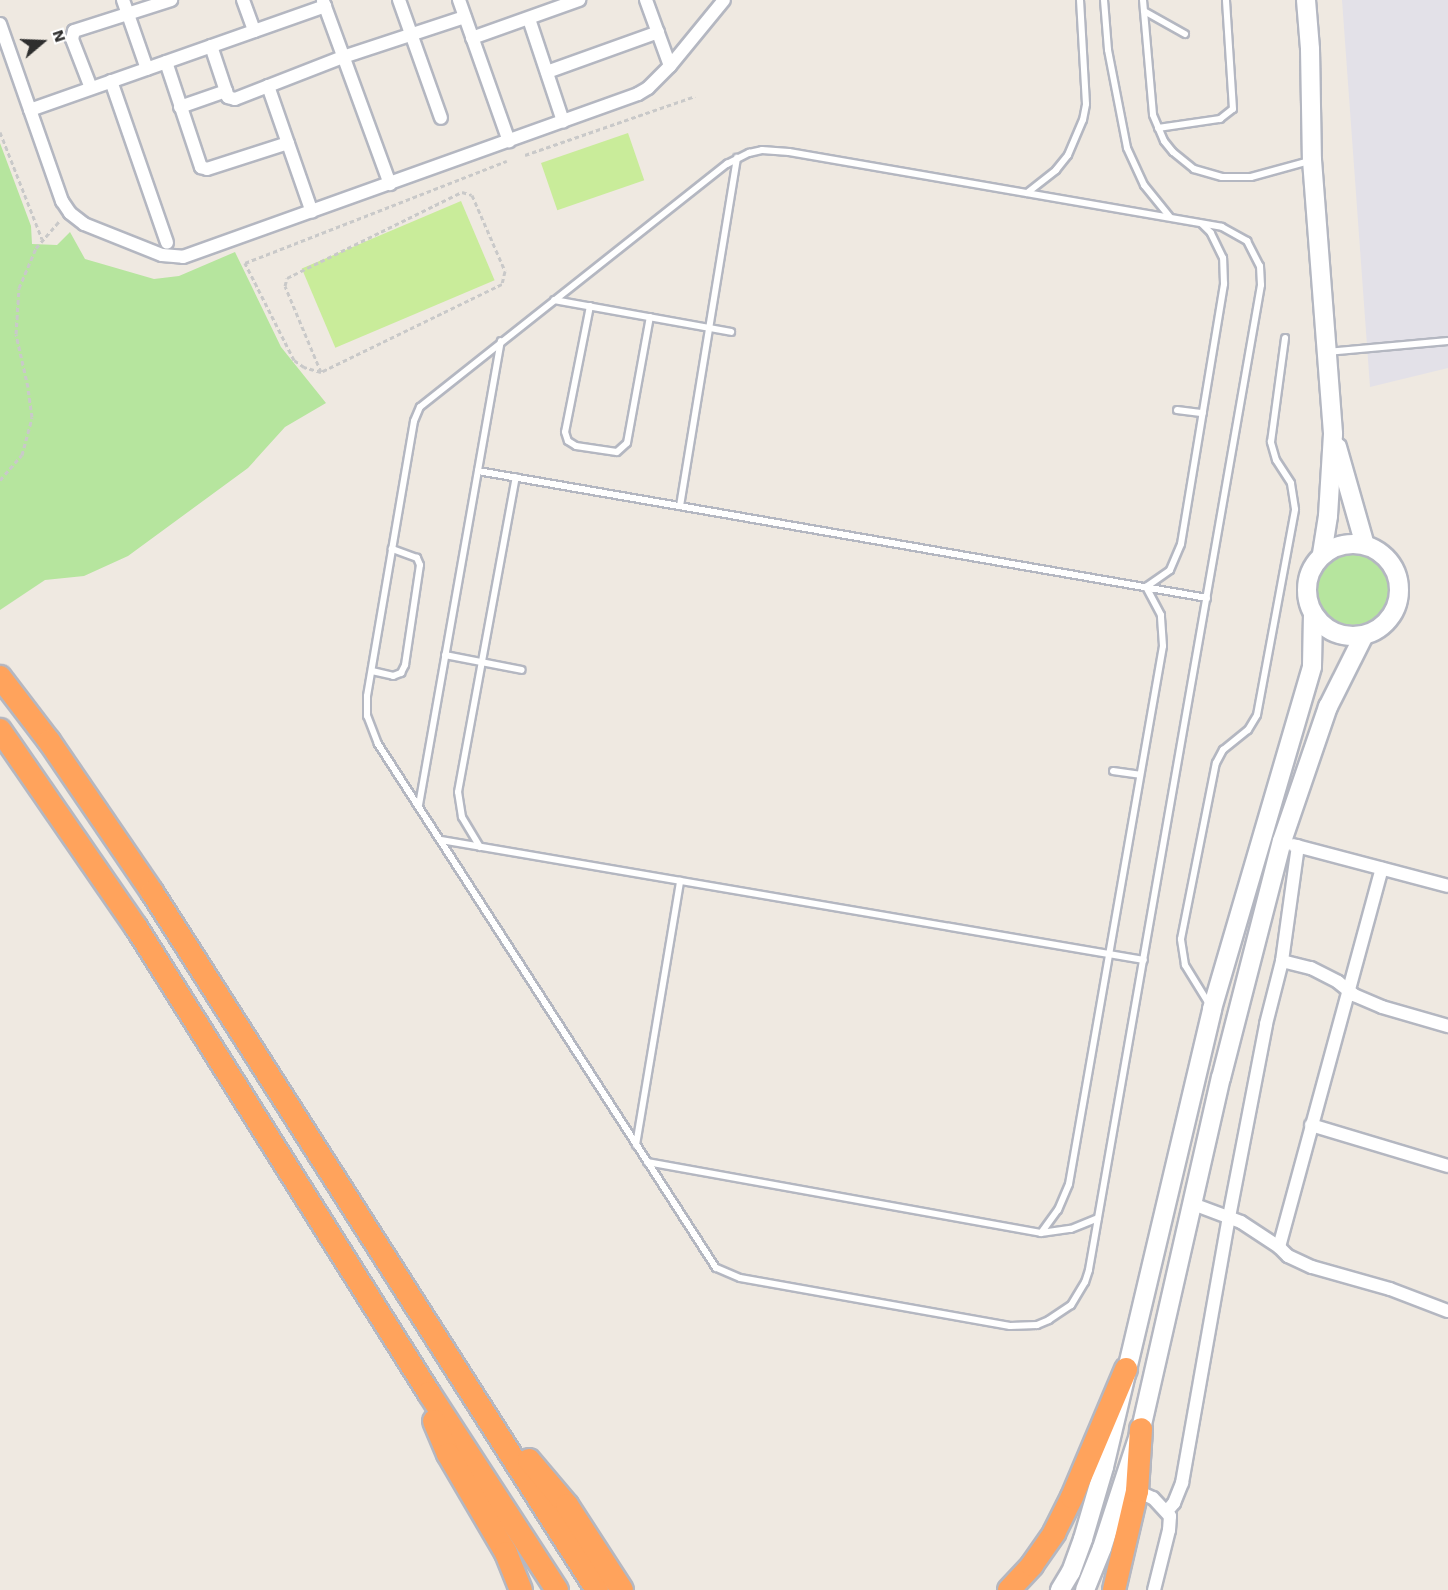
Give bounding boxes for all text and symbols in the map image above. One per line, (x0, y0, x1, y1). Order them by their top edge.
north arrow (12, 12, 72, 72)
text: N (49, 27, 70, 45)

